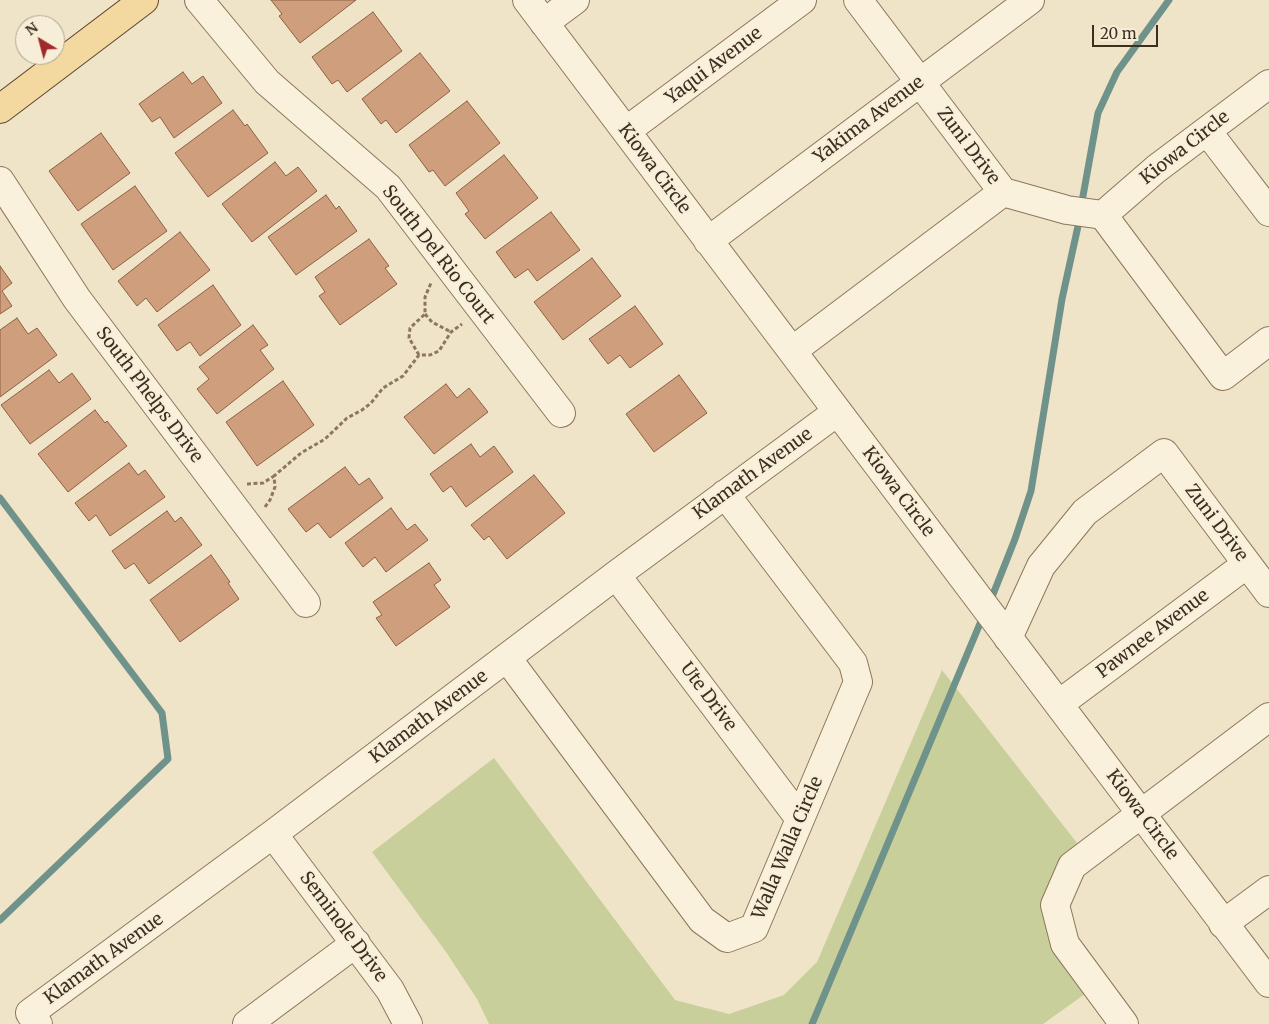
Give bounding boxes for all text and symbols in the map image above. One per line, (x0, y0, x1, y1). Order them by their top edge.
north arrow (15, 15, 65, 65)
scale bar (1094, 15, 1160, 47)
text: N (22, 18, 41, 39)
street label: Yaqui Avenue (661, 23, 767, 109)
text: 20 m (1100, 24, 1137, 43)
street label: Yakima Avenue (810, 72, 928, 168)
street label: Zuni Drive (932, 103, 1004, 189)
street label: Kiowa Circle (1136, 107, 1234, 189)
street label: Kiowa Circle (613, 120, 695, 218)
street label: South Del Rio Court (377, 181, 499, 329)
street label: South Phelps Drive (91, 323, 207, 467)
street label: Klamath Avenue (689, 424, 817, 524)
street label: Kiowa Circle (857, 443, 939, 541)
street label: Zuni Drive (1180, 480, 1252, 566)
street label: Pawnee Avenue (1093, 585, 1213, 683)
street label: Ute Drive (675, 658, 741, 736)
street label: Klamath Avenue (366, 666, 492, 768)
street label: Kiowa Circle (1101, 766, 1183, 864)
street label: Walla Walla Circle (748, 773, 828, 923)
street label: Seminole Drive (295, 868, 391, 986)
street label: Klamath Avenue (40, 909, 168, 1009)

